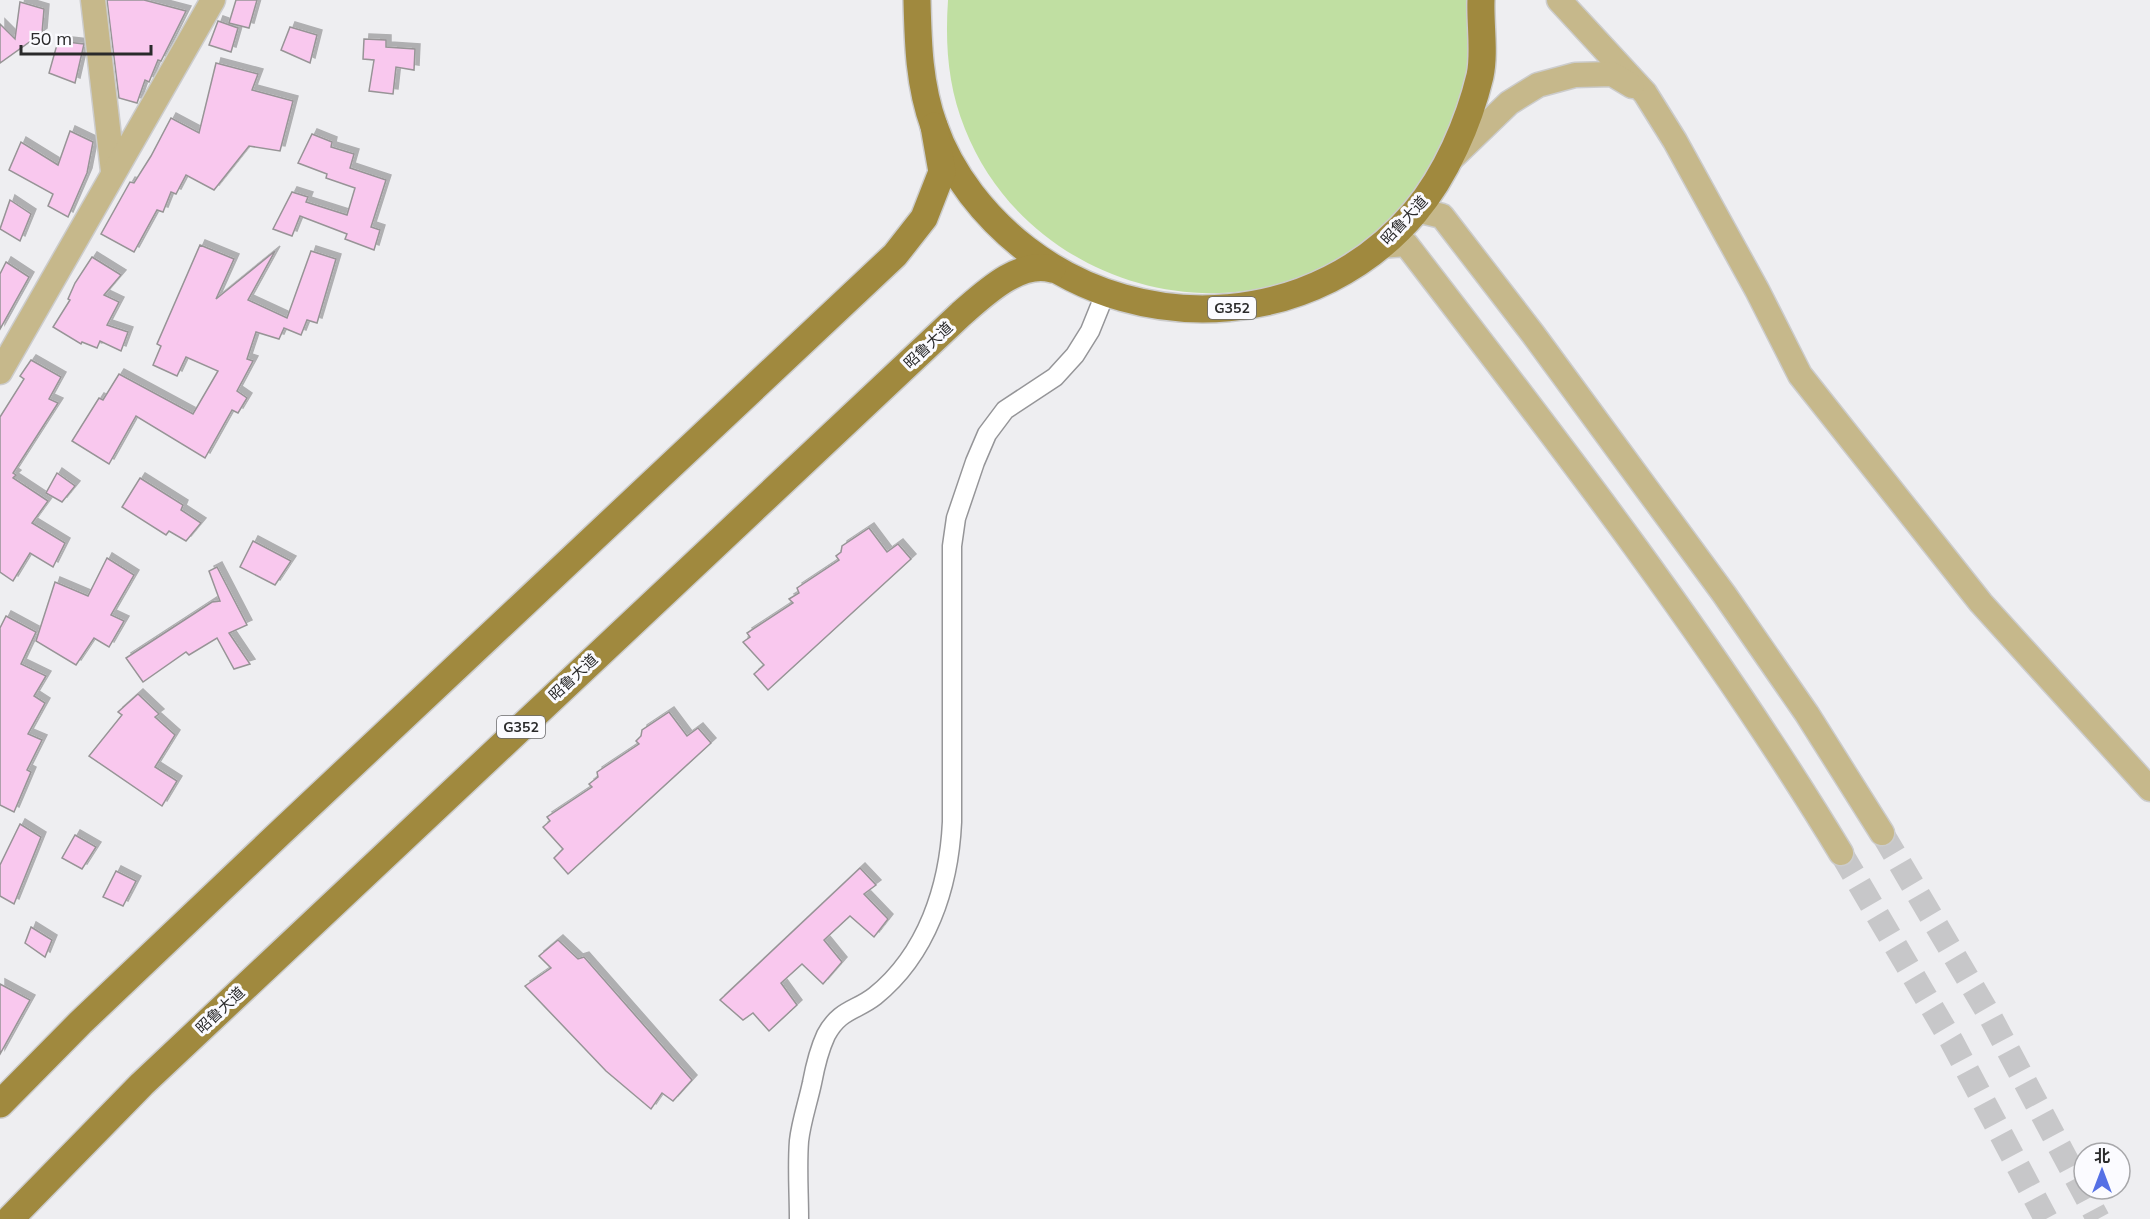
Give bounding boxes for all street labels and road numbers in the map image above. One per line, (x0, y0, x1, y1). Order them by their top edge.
street label: 昭鲁大道 (1377, 192, 1431, 248)
road number: G352 (1208, 297, 1256, 319)
street label: 昭鲁大道 (900, 318, 956, 372)
street label: 昭鲁大道 (545, 650, 601, 704)
road number: G352 (497, 716, 545, 738)
street label: 昭鲁大道 (192, 983, 248, 1037)

